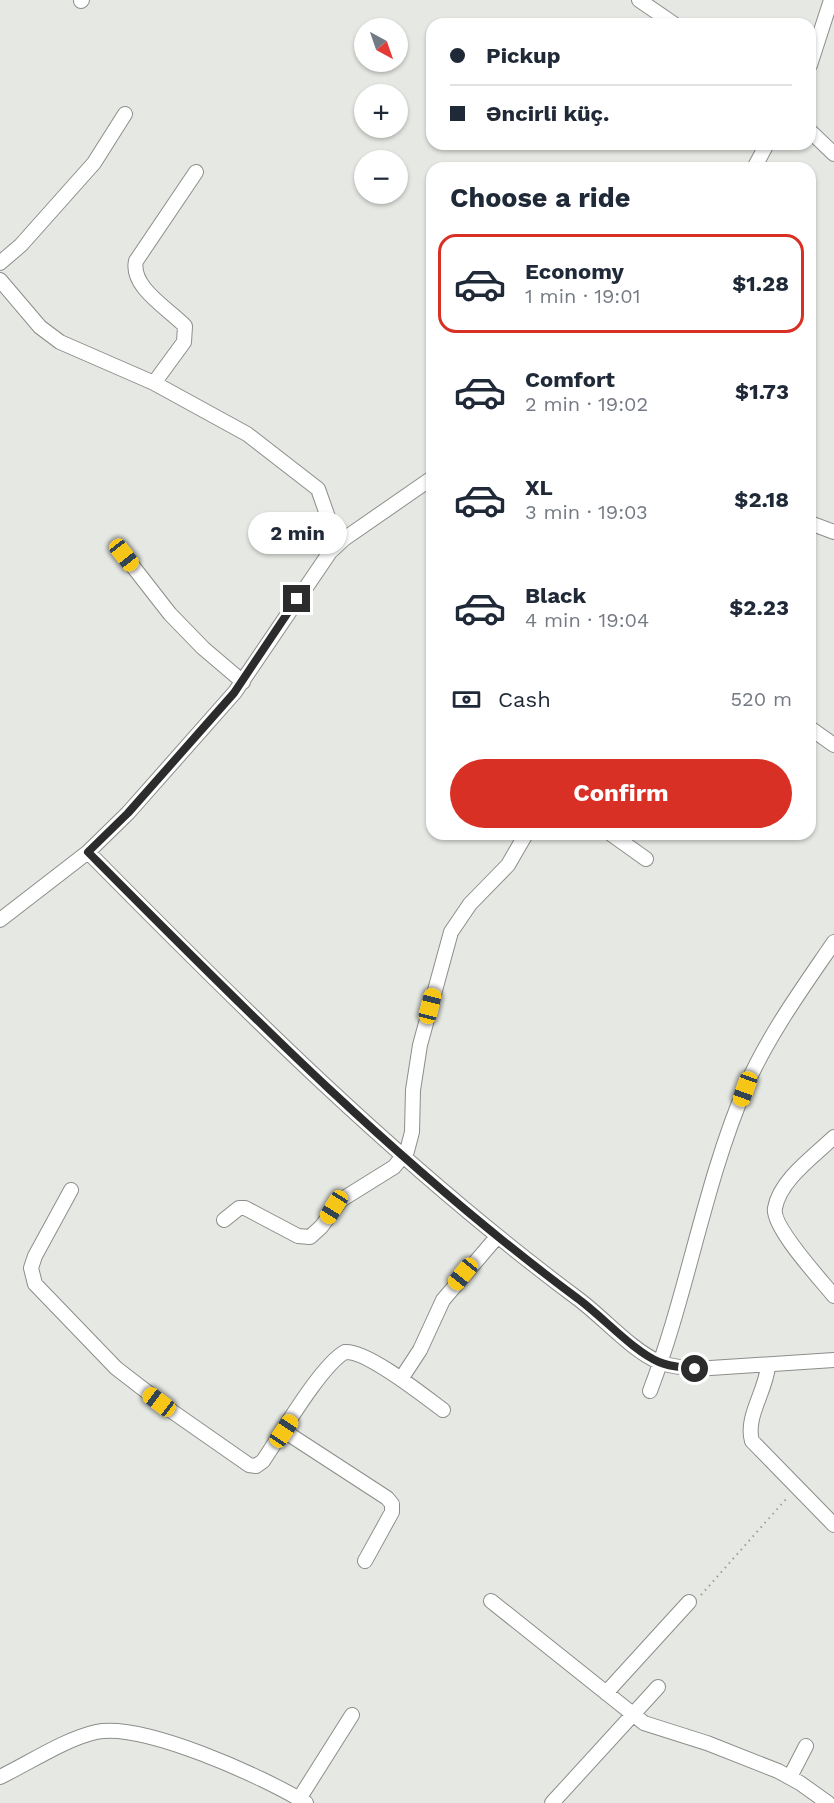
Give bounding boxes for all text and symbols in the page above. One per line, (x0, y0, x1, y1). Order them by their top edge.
north arrow (354, 18, 408, 72)
map controls (354, 18, 408, 204)
text: Pickup (486, 43, 561, 68)
button: + (354, 84, 408, 138)
text: Əncirli küç. (486, 101, 609, 126)
button: − (354, 150, 408, 204)
text: Choose a ride (450, 182, 630, 214)
icon: car (453, 257, 507, 311)
text: Economy (525, 259, 624, 284)
text: $1.28 (732, 271, 789, 296)
text: 1 min · 19:01 (525, 284, 640, 308)
icon: car (453, 365, 507, 419)
text: Comfort (525, 367, 615, 392)
text: $1.73 (735, 379, 789, 404)
text: 2 min · 19:02 (525, 392, 648, 416)
icon: car (453, 473, 507, 527)
text: XL (525, 475, 553, 500)
text: $2.18 (734, 487, 789, 512)
text: 3 min · 19:03 (525, 500, 648, 524)
callout: 2 min (248, 512, 346, 554)
text: 2 min (270, 521, 325, 545)
car (106, 535, 142, 575)
icon: car (453, 581, 507, 635)
text: Black (525, 583, 586, 608)
route end (283, 585, 310, 612)
text: $2.23 (729, 595, 789, 620)
text: 4 min · 19:04 (525, 608, 649, 632)
icon: cash (450, 683, 483, 716)
text: Cash (498, 687, 551, 712)
text: 520 m (730, 687, 792, 711)
button: Confirm (450, 759, 792, 828)
car (417, 986, 443, 1026)
car (730, 1069, 760, 1109)
car (317, 1187, 351, 1227)
car (445, 1254, 481, 1294)
route start (681, 1355, 708, 1382)
car (139, 1384, 179, 1420)
car (266, 1411, 302, 1451)

